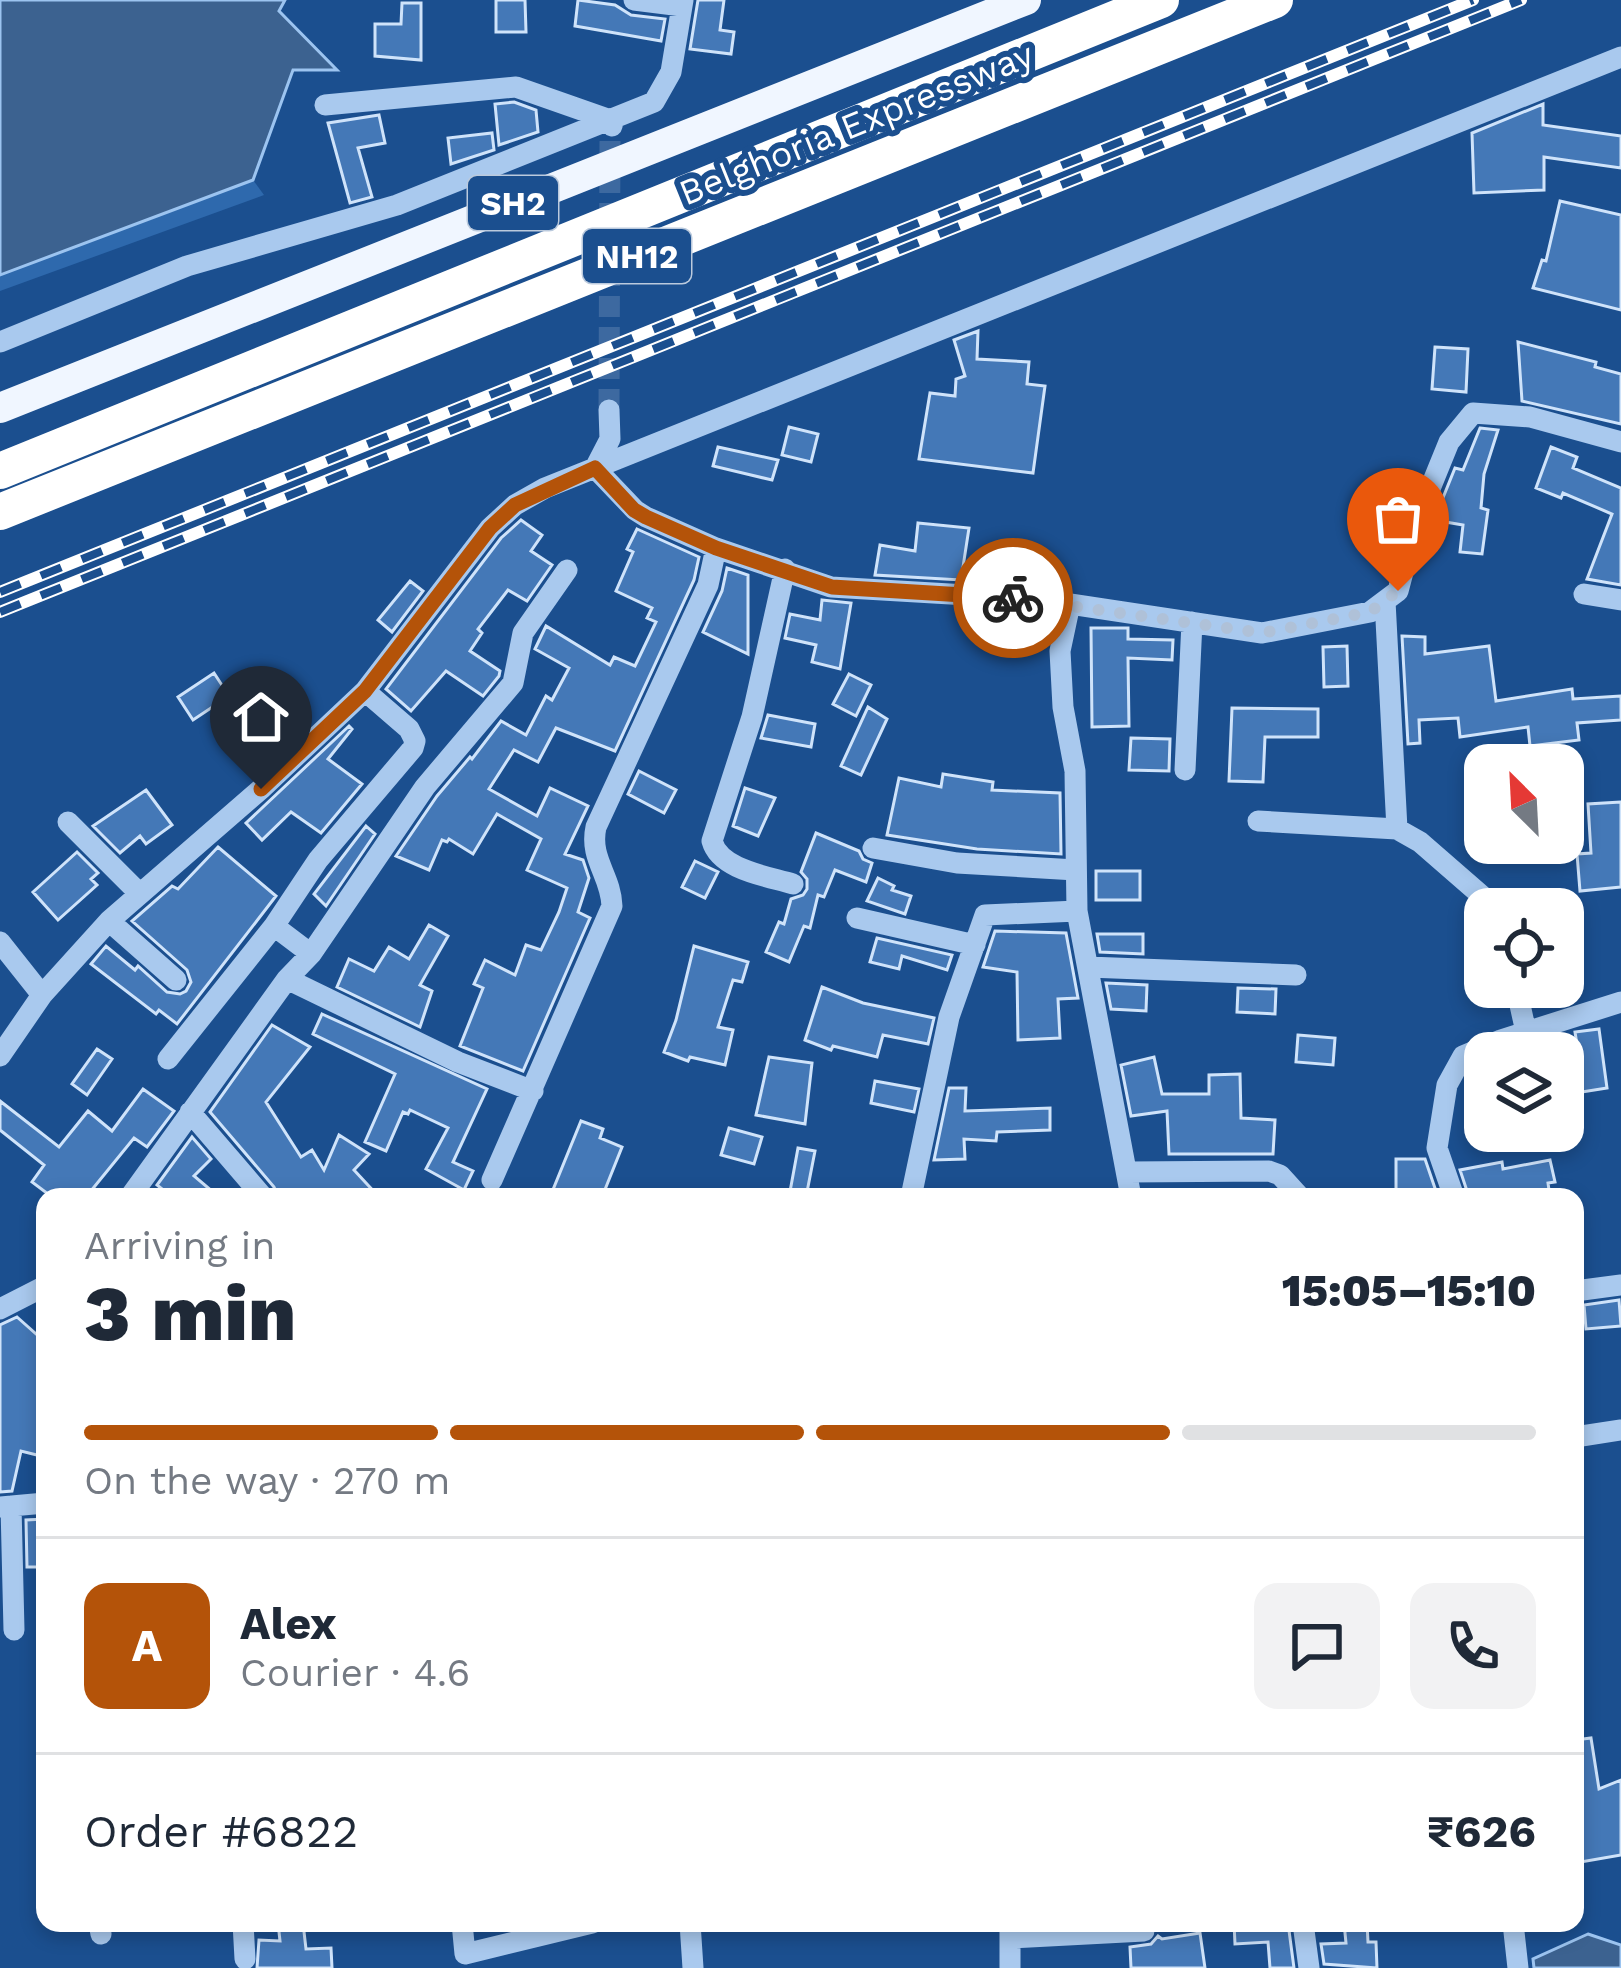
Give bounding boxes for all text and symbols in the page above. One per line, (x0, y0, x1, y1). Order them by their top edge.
street label: Belghoria Expressway (673, 33, 1040, 214)
road number: SH2 (468, 176, 558, 230)
road number: NH12 (583, 229, 691, 283)
pin (1347, 468, 1449, 591)
icon: bag (1365, 486, 1431, 552)
courier (953, 538, 1073, 658)
icon: bike (980, 565, 1046, 631)
pin (210, 666, 312, 789)
icon: home (228, 684, 294, 750)
north arrow (1464, 744, 1584, 864)
map controls (1464, 744, 1584, 1152)
button: locate (1464, 888, 1584, 1008)
button: layers (1464, 1032, 1584, 1152)
text: Arriving in (84, 1223, 275, 1268)
text: 15:05–15:10 (1282, 1264, 1536, 1317)
text: 3 min (84, 1267, 296, 1359)
text: On the way · 270 m (84, 1458, 451, 1503)
button: chat (1254, 1583, 1380, 1709)
button: phone (1410, 1583, 1536, 1709)
text: Alex (240, 1597, 337, 1650)
text: A (132, 1619, 162, 1672)
text: Courier · 4.6 (240, 1650, 470, 1695)
text: Order #6822 (84, 1805, 358, 1858)
text: ₹626 (1427, 1805, 1536, 1858)

